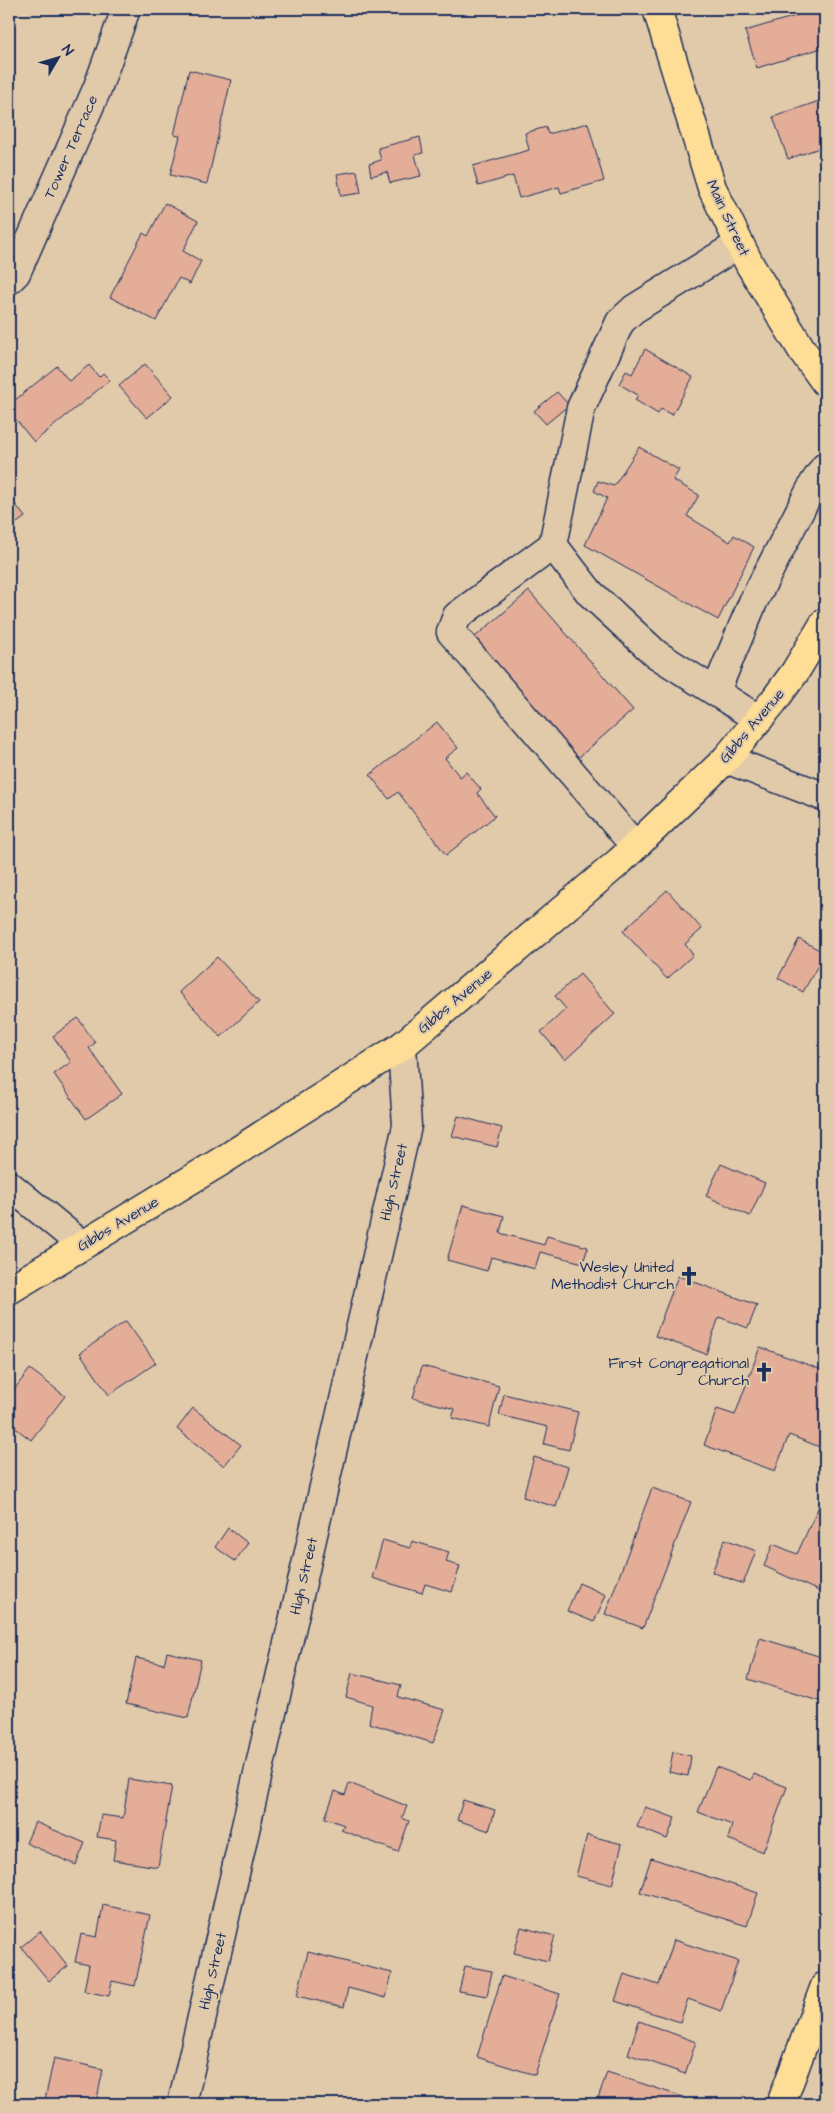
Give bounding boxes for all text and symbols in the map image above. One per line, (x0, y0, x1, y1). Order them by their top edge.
north arrow (32, 32, 82, 82)
text: N (57, 41, 78, 60)
street label: Tower Terrace (39, 92, 103, 202)
street label: Main Street (701, 176, 755, 260)
street label: Gibbs Avenue (714, 684, 790, 768)
street label: Gibbs Avenue (413, 963, 497, 1039)
street label: High Street (375, 1141, 414, 1223)
street label: Gibbs Avenue (73, 1191, 163, 1257)
place label: Wesley United Methodist Church (551, 1257, 675, 1295)
church icon: Wesley United Methodist Church (678, 1265, 700, 1287)
place label: First Congregational Church (608, 1353, 750, 1391)
church icon: First Congregational Church (753, 1361, 775, 1383)
street label: High Street (285, 1535, 324, 1617)
street label: High Street (194, 1930, 233, 2012)

